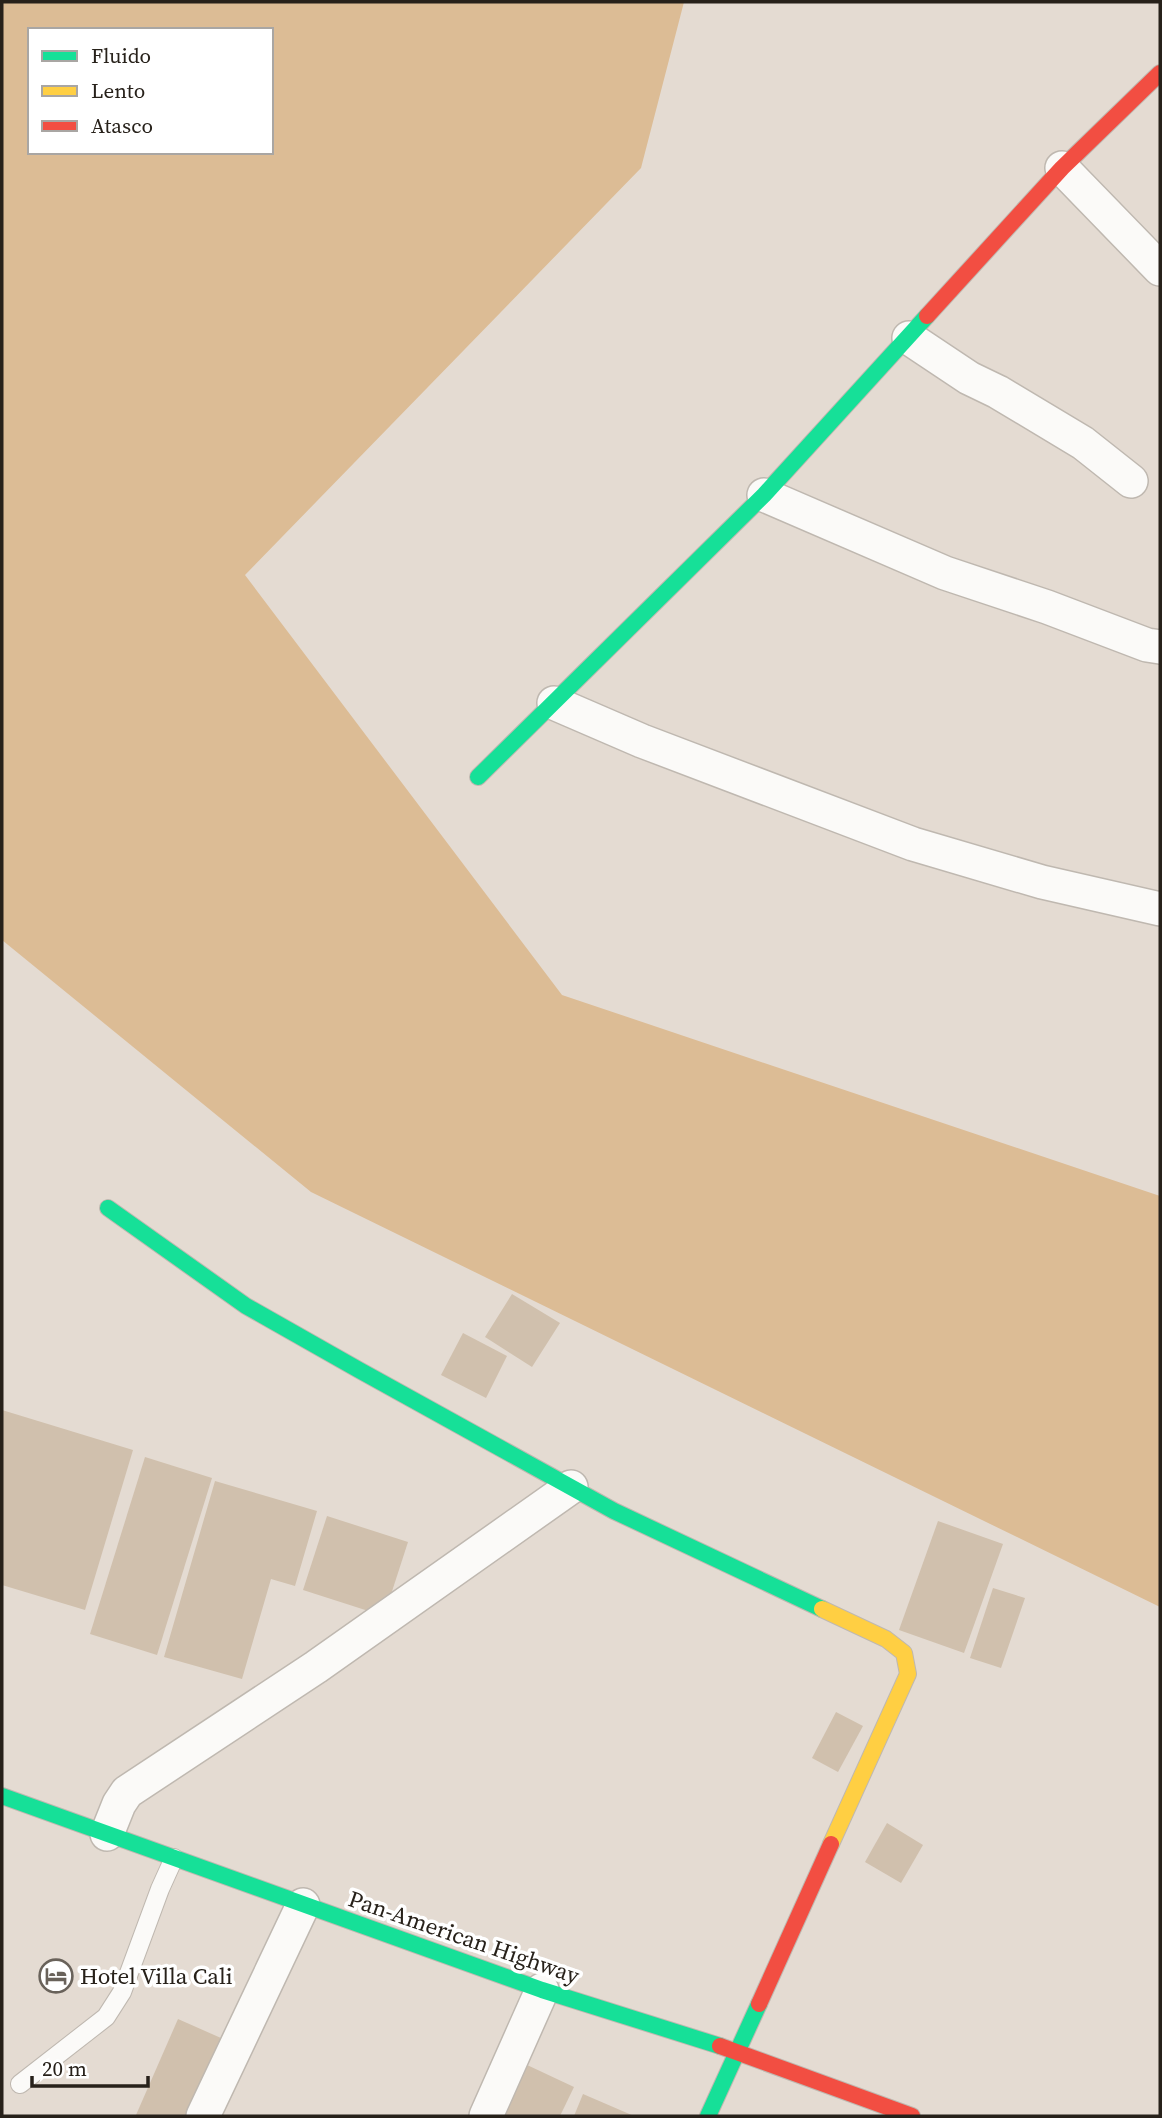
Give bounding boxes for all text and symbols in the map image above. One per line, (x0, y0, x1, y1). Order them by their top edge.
legend (28, 28, 273, 154)
text: Fluido (91, 41, 151, 70)
text: Lento (91, 76, 145, 105)
text: Atasco (91, 111, 153, 140)
street label: Pan-American Highway (344, 1882, 584, 1992)
hotel icon: Hotel Villa Cali (37, 1957, 75, 1995)
place label: Hotel Villa Cali (80, 1960, 233, 1992)
scale bar (32, 2044, 147, 2088)
text: 20 m (42, 2054, 87, 2083)

